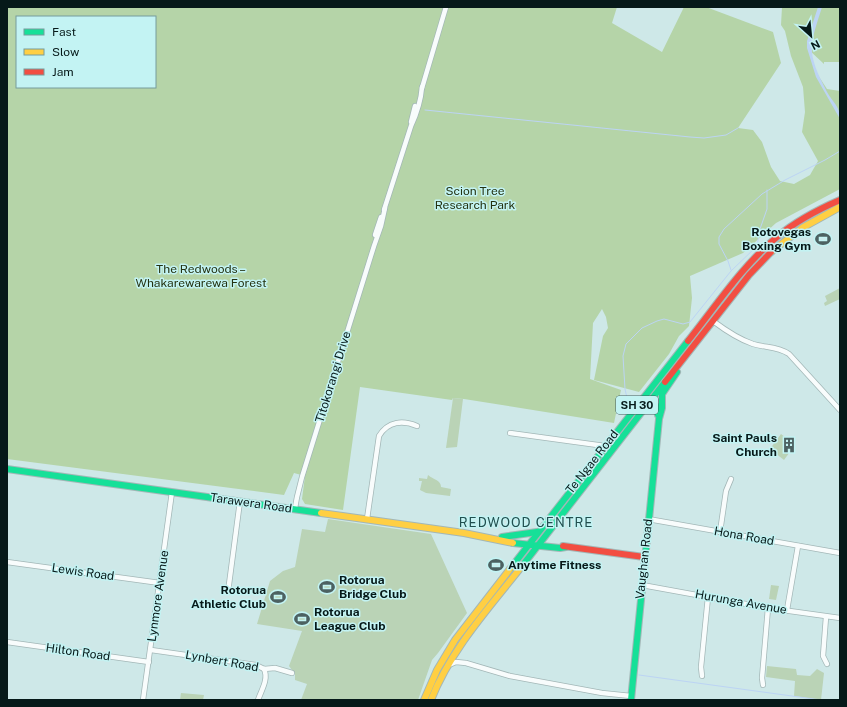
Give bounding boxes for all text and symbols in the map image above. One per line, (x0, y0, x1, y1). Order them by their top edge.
legend (16, 16, 156, 88)
north arrow (791, 16, 831, 56)
text: Fast (52, 25, 77, 39)
text: N (809, 38, 822, 52)
text: Slow (52, 45, 80, 59)
text: Jam (52, 65, 74, 79)
park label: Scion Tree Research Park (435, 184, 516, 212)
place label: Rotovegas Boxing Gym (742, 225, 811, 253)
sports icon: Rotovegas Boxing Gym (814, 230, 832, 248)
park label: The Redwoods – Whakarewarewa Forest (135, 262, 267, 290)
street label: Tītokorangi Drive (312, 329, 354, 424)
road number: SH 30 (616, 396, 658, 414)
street label: Te Ngae Road (563, 427, 621, 497)
place label: Saint Pauls Church (712, 431, 777, 459)
building icon: Saint Pauls Church (780, 436, 798, 454)
street label: Tarawera Road (209, 490, 293, 516)
district label: REDWOOD CENTRE (459, 515, 593, 530)
street label: Vaughan Road (633, 518, 655, 600)
street label: Hona Road (713, 524, 775, 548)
street label: Lynmore Avenue (145, 549, 171, 643)
sports icon: Anytime Fitness (487, 556, 505, 574)
place label: Anytime Fitness (508, 558, 601, 572)
street label: Lewis Road (51, 561, 115, 583)
place label: Rotorua Bridge Club (339, 573, 407, 601)
sports icon: Rotorua Bridge Club (318, 578, 336, 596)
place label: Rotorua Athletic Club (191, 583, 266, 611)
street label: Hurunga Avenue (694, 587, 788, 617)
sports icon: Rotorua Athletic Club (269, 588, 287, 606)
place label: Rotorua League Club (314, 605, 386, 633)
sports icon: Rotorua League Club (293, 610, 311, 628)
street label: Hilton Road (45, 641, 111, 663)
street label: Lynbert Road (184, 648, 260, 674)

